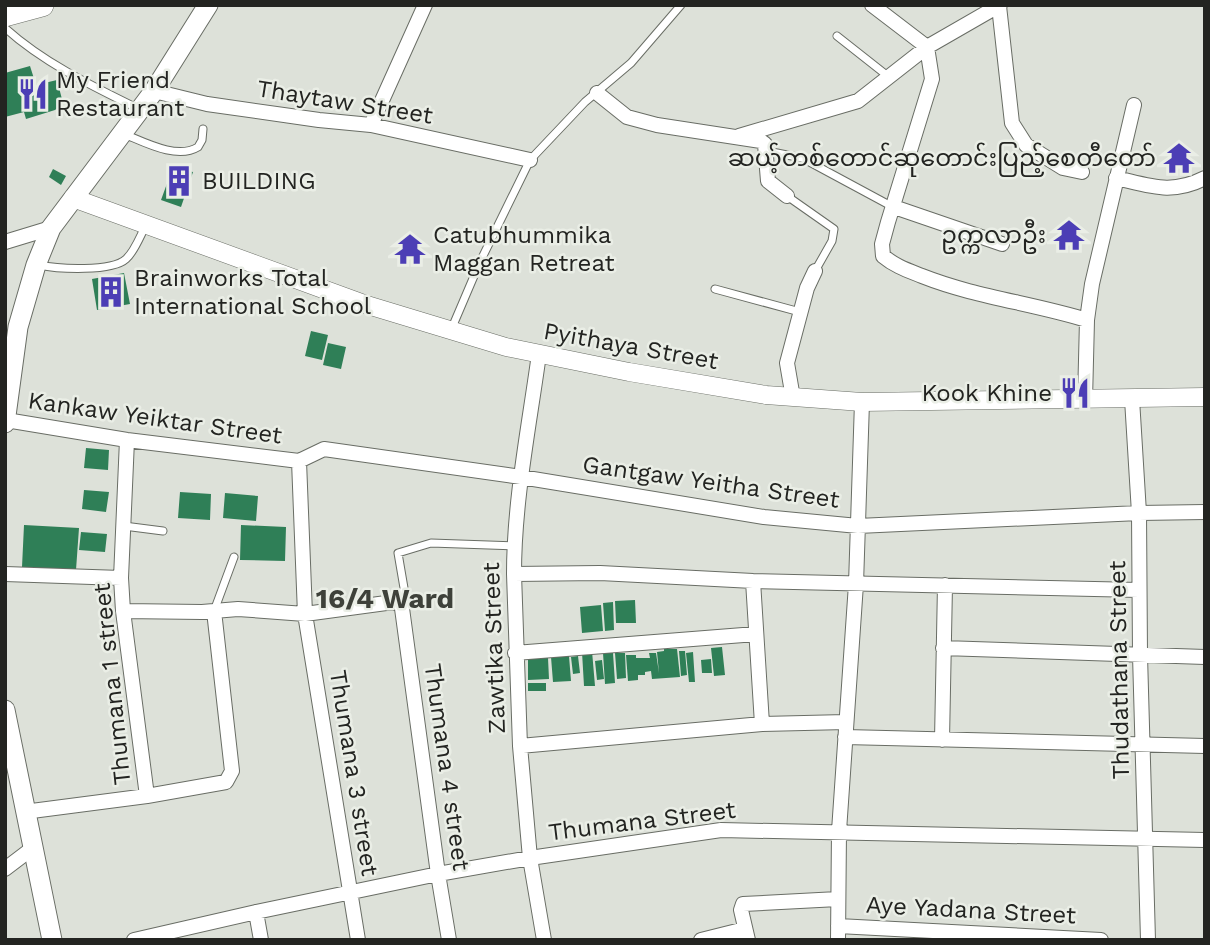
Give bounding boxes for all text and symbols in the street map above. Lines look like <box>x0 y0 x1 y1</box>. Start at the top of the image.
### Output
place label: My Friend Restaurant <box>56 66 184 122</box>
street label: Thaytaw Street <box>255 74 435 130</box>
restaurant icon: My Friend Restaurant <box>16 77 50 111</box>
temple icon: ဆယ့်တစ်တောင်ဆုတောင်းပြည့်စေတီတော် <box>1162 141 1196 175</box>
place label: ဆယ့်တစ်တောင်ဆုတောင်းပြည့်စေတီတော် <box>728 142 1156 177</box>
building icon: BUILDING <box>162 164 196 198</box>
place label: BUILDING <box>202 167 316 195</box>
temple icon: ဥက္ကလာဦး <box>1052 218 1086 252</box>
place label: ဥက္ကလာဦး <box>941 219 1046 254</box>
place label: Catubhummika Maggan Retreat <box>433 221 615 277</box>
temple icon: Catubhummika Maggan Retreat <box>393 232 427 266</box>
place label: Brainworks Total International School <box>134 264 372 320</box>
building icon: Brainworks Total International School <box>94 275 128 309</box>
street label: Pyithaya Street <box>542 317 720 375</box>
restaurant icon: Kook Khine <box>1058 376 1092 410</box>
place label: Kook Khine <box>922 379 1052 407</box>
street label: Kankaw Yeiktar Street <box>26 386 284 450</box>
street label: Gantgaw Yeitha Street <box>581 450 841 514</box>
street label: Thudathana Street <box>1103 560 1135 780</box>
street label: Zawtika Street <box>477 562 511 734</box>
street label: Thumana 1 street <box>87 582 137 786</box>
district label: 16/4 Ward <box>316 582 454 615</box>
street label: Thumana 4 street <box>419 662 475 872</box>
street label: Thumana 3 street <box>324 668 384 878</box>
street label: Thumana Street <box>547 796 737 846</box>
street label: Aye Yadana Street <box>865 891 1077 929</box>

